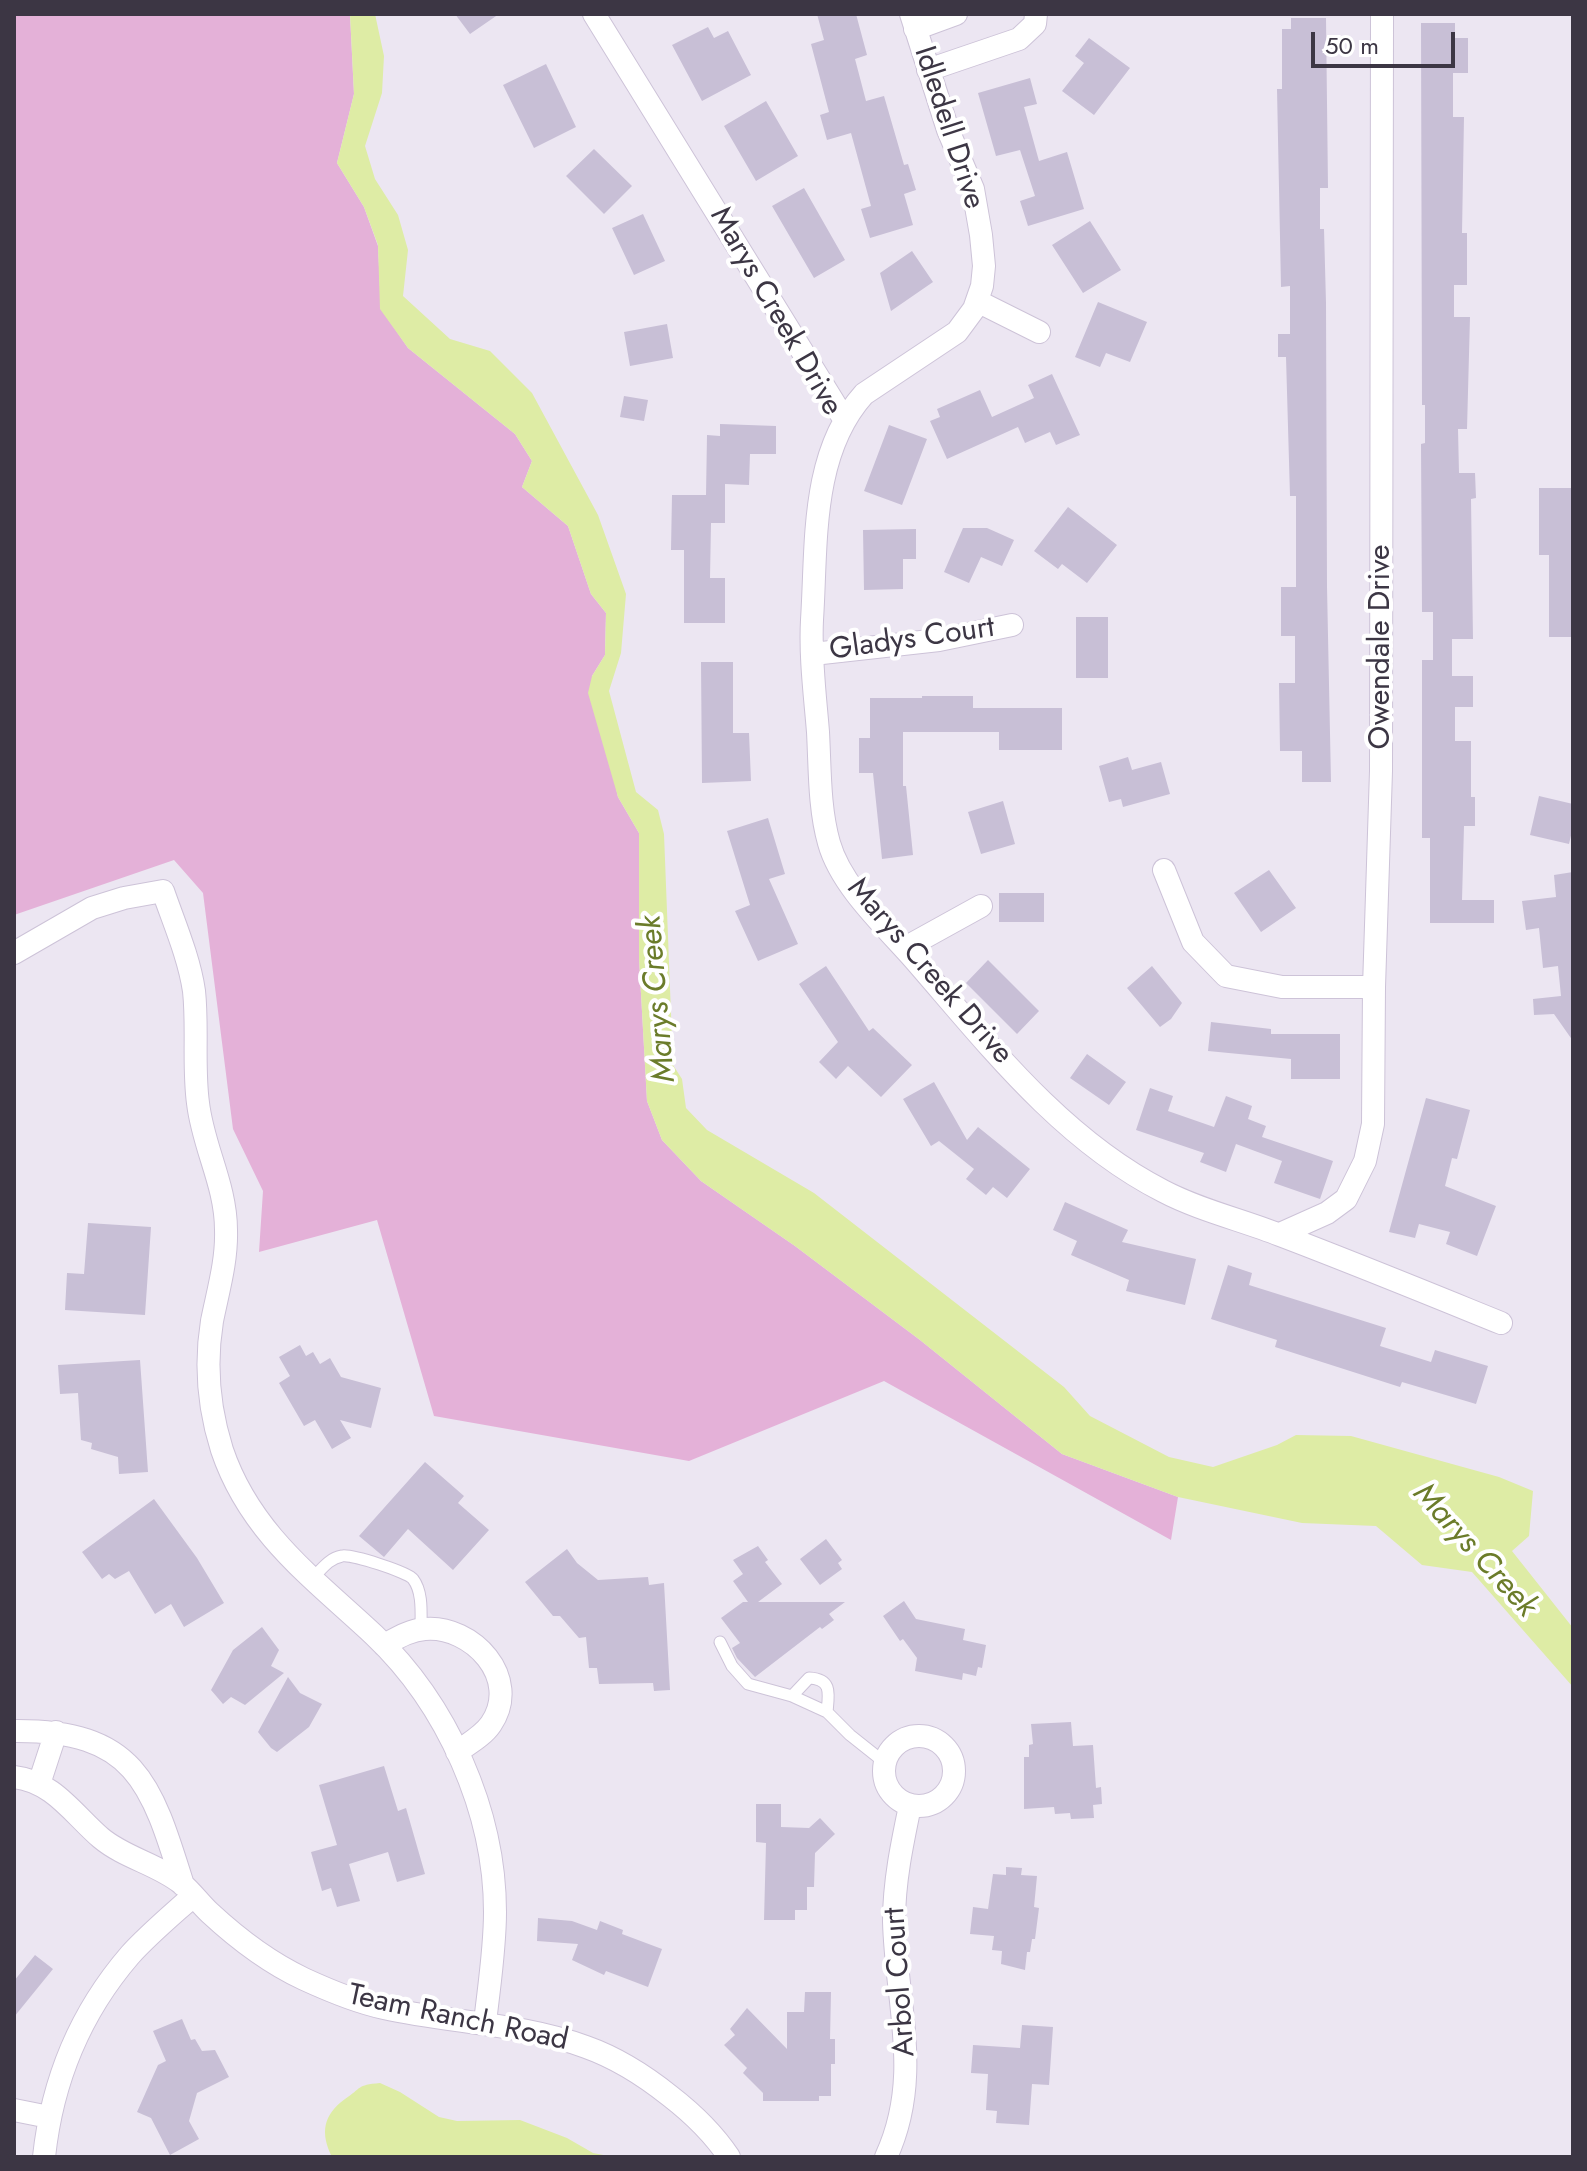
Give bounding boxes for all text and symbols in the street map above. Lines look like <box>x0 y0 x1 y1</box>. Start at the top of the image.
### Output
scale bar <box>1315 16 1459 66</box>
text: 50 m <box>1325 28 1379 63</box>
street label: Idledell Drive <box>905 42 991 214</box>
street label: Marys Creek Drive <box>701 202 849 422</box>
street label: Owendale Drive <box>1364 545 1400 749</box>
street label: Gladys Court <box>827 611 997 669</box>
street label: Marys Creek Drive <box>839 872 1019 1072</box>
water label: Marys Creek <box>633 914 685 1084</box>
water label: Marys Creek <box>1404 1476 1544 1626</box>
street label: Arbol Court <box>878 1906 924 2058</box>
street label: Team Ranch Road <box>345 1978 571 2060</box>

